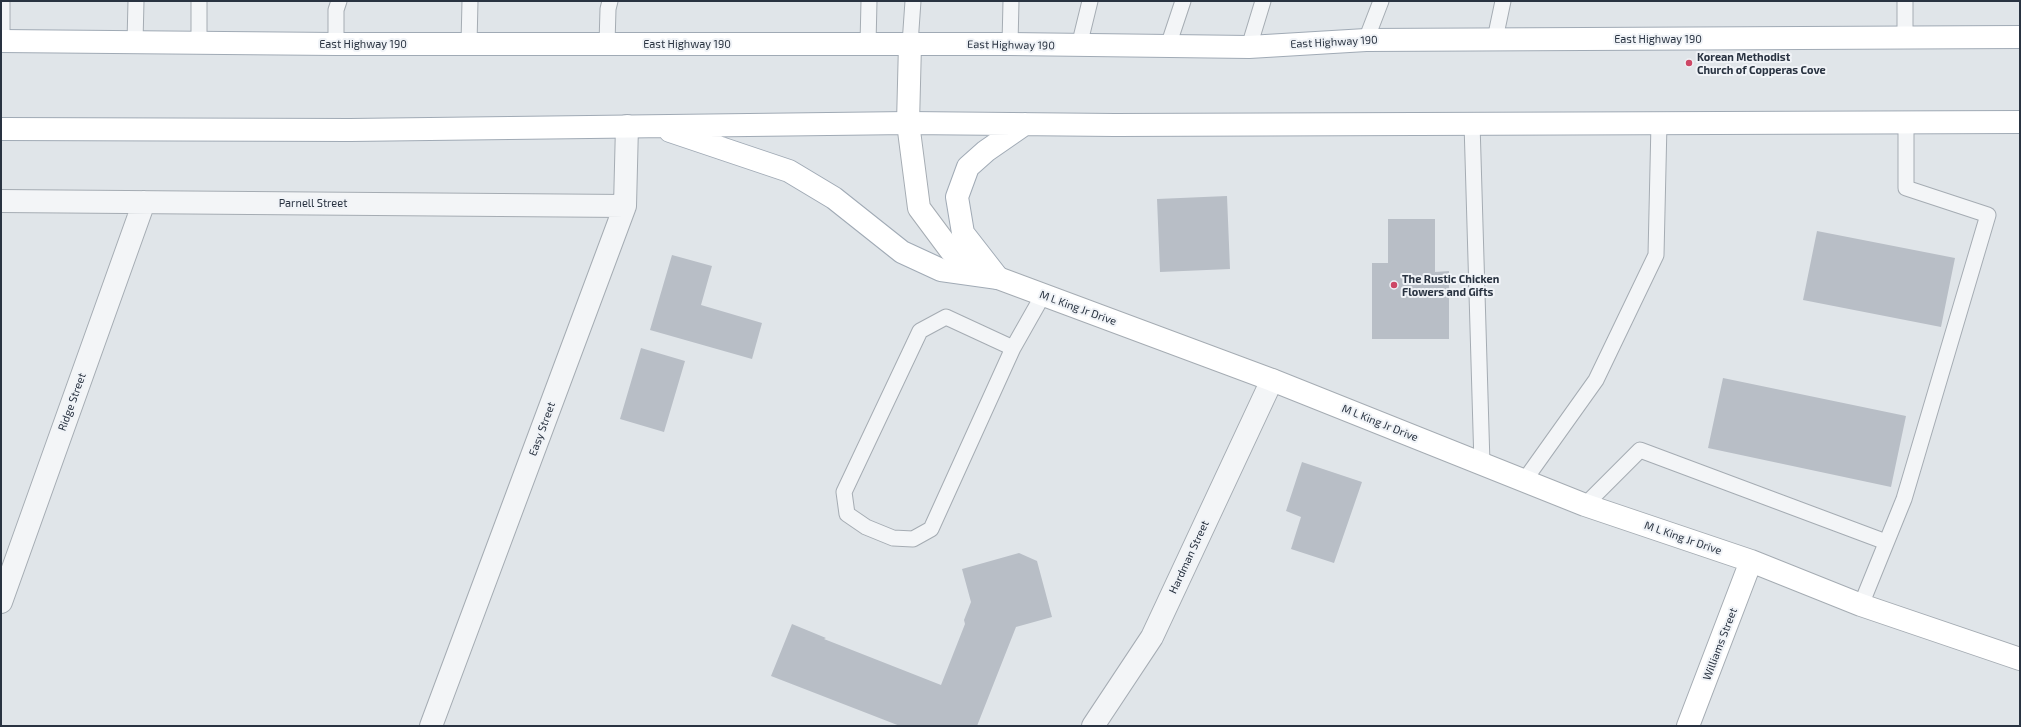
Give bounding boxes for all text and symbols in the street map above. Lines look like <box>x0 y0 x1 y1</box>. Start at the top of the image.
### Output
street label: East Highway 190 <box>1614 32 1702 46</box>
street label: East Highway 190 <box>1290 33 1378 51</box>
street label: East Highway 190 <box>319 37 407 51</box>
street label: East Highway 190 <box>643 37 731 51</box>
street label: East Highway 190 <box>967 38 1055 52</box>
place label: Korean Methodist Church of Copperas Cove <box>1697 50 1826 76</box>
marker: Korean Methodist Church of Copperas Cove <box>1684 58 1694 68</box>
street label: Parnell Street <box>279 196 347 210</box>
place label: The Rustic Chicken Flowers and Gifts <box>1402 272 1499 298</box>
marker: The Rustic Chicken Flowers and Gifts <box>1389 280 1399 290</box>
street label: M L King Jr Drive <box>1038 288 1118 328</box>
street label: Ridge Street <box>55 371 89 433</box>
street label: Easy Street <box>526 400 558 458</box>
street label: M L King Jr Drive <box>1340 402 1420 444</box>
street label: Hardman Street <box>1166 518 1212 596</box>
street label: M L King Jr Drive <box>1642 519 1724 557</box>
street label: Williams Street <box>1700 606 1740 682</box>

